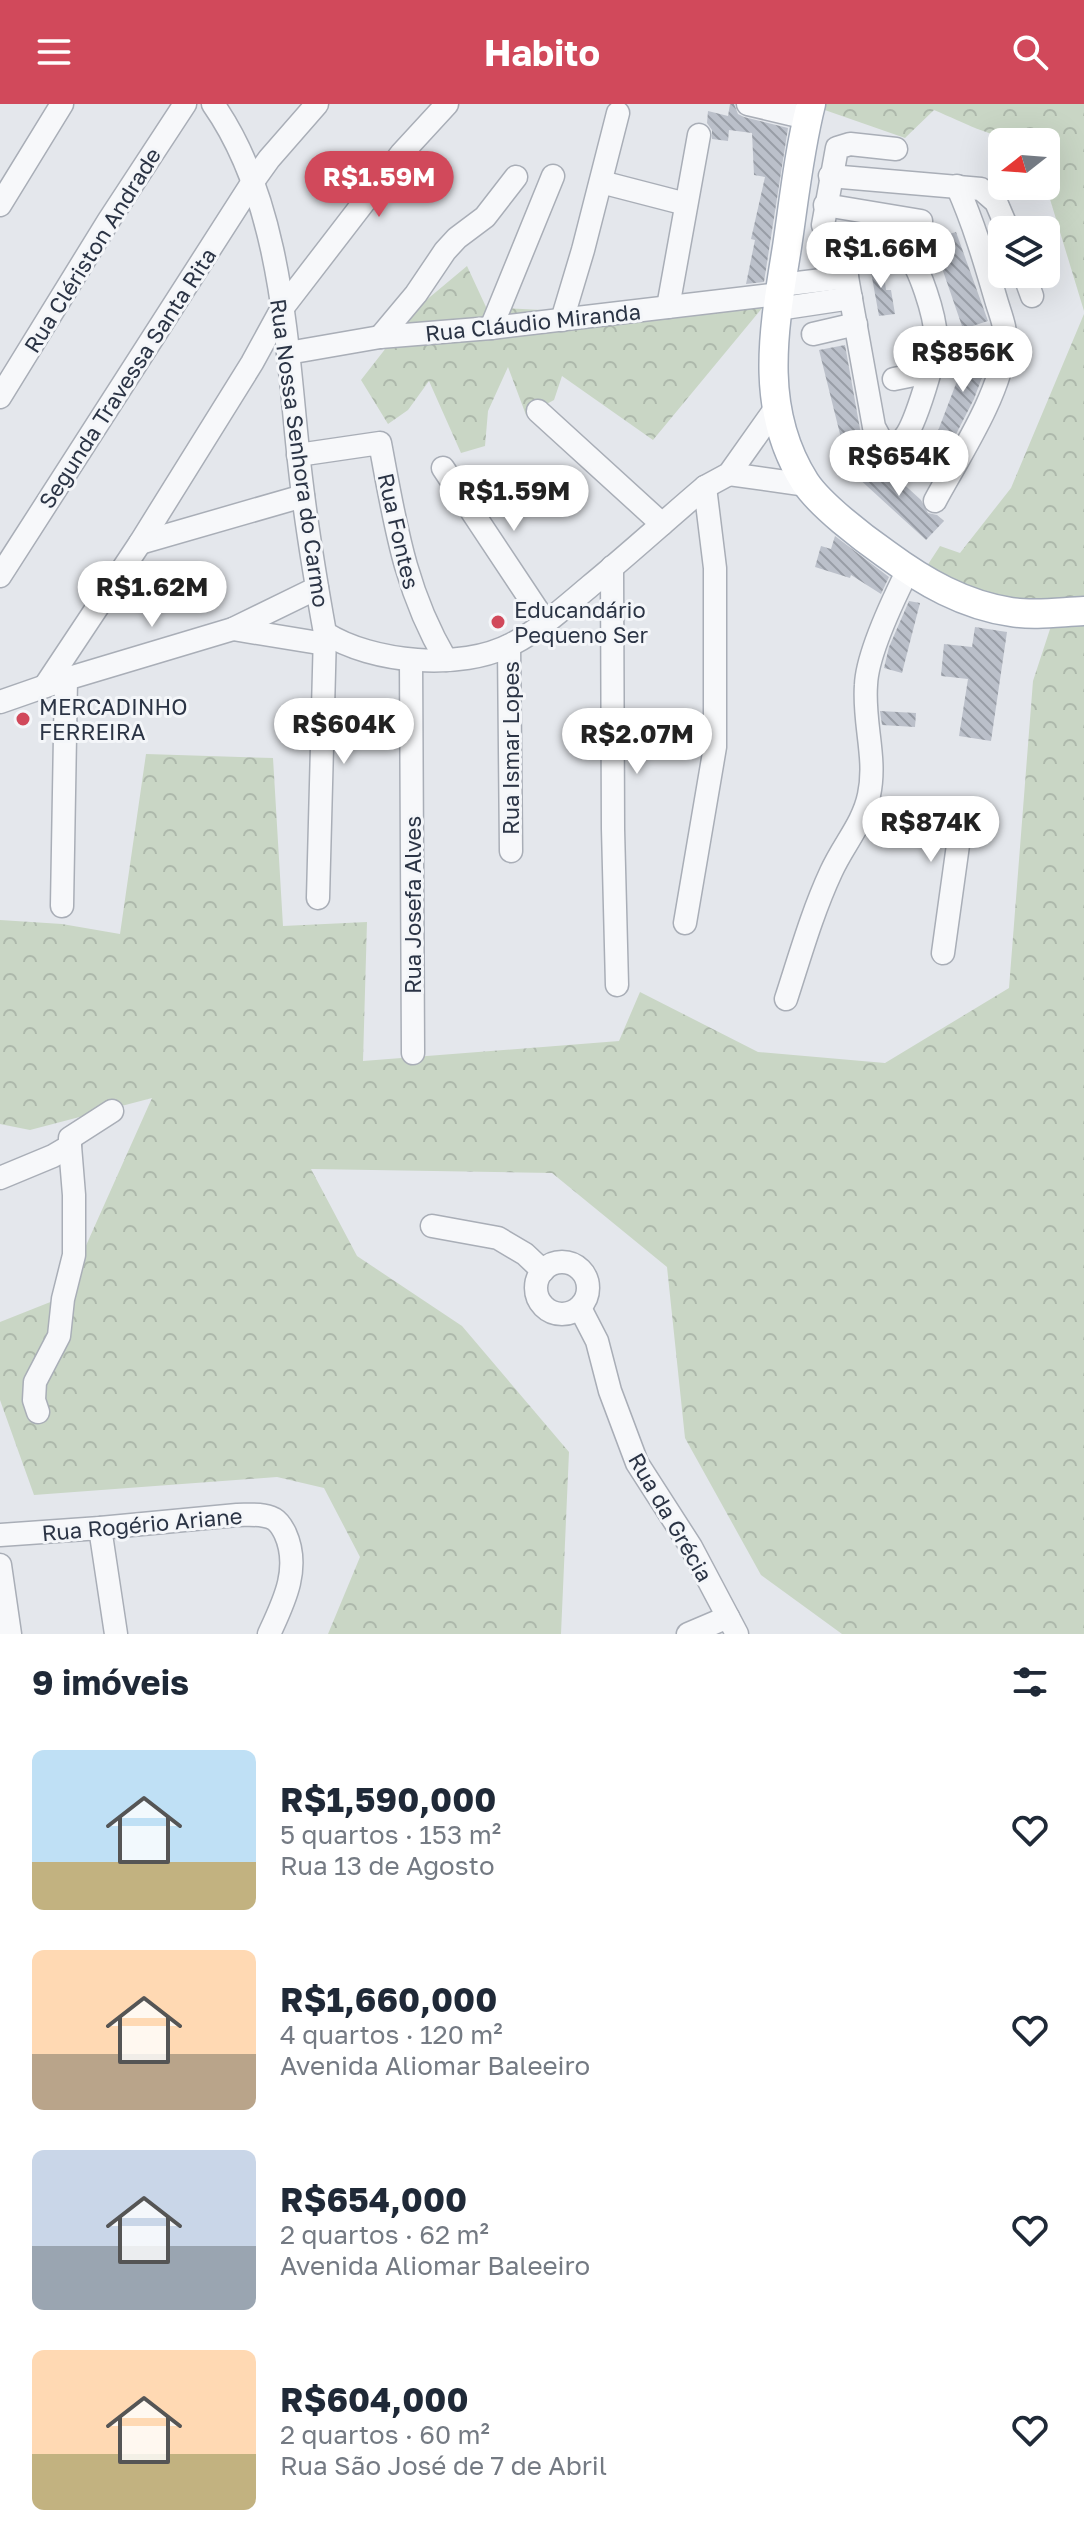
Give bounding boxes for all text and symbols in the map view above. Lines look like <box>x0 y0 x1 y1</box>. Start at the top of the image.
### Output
icon: menu <box>32 30 76 74</box>
icon: search <box>1008 30 1052 74</box>
text: Habito <box>484 31 600 74</box>
north arrow <box>988 128 1060 200</box>
map controls <box>988 128 1060 288</box>
street label: Rua Clériston Andrade <box>18 143 166 357</box>
pin: R$1.59M <box>305 151 453 219</box>
text: R$1.59M <box>323 161 435 192</box>
button: layers <box>988 216 1060 288</box>
pin: R$1.66M <box>807 222 955 290</box>
text: R$1.66M <box>824 232 938 263</box>
street label: Segunda Travessa Santa Rita <box>33 243 221 513</box>
street label: Rua Nossa Senhora do Carmo <box>265 297 335 609</box>
street label: Rua Cláudio Miranda <box>424 297 642 347</box>
pin: R$856K <box>898 326 1028 394</box>
text: R$856K <box>911 336 1015 367</box>
pin: R$654K <box>834 430 964 498</box>
text: R$654K <box>848 440 950 471</box>
pin: R$1.59M <box>440 465 588 533</box>
street label: Rua Fontes <box>373 470 425 592</box>
text: R$1.59M <box>458 475 570 506</box>
pin: R$1.62M <box>78 561 226 629</box>
text: R$1.62M <box>96 571 208 602</box>
place label: Educandário Pequeno Ser <box>514 596 649 648</box>
marker: Educandário Pequeno Ser <box>489 613 507 631</box>
street label: Rua Ismar Lopes <box>497 661 524 835</box>
place label: MERCADINHO FERREIRA <box>39 693 188 745</box>
pin: R$604K <box>279 698 409 766</box>
text: R$604K <box>292 708 396 739</box>
pin: R$2.07M <box>563 708 711 776</box>
marker: MERCADINHO FERREIRA <box>14 710 32 728</box>
text: R$2.07M <box>580 718 694 749</box>
pin: R$874K <box>866 796 996 864</box>
text: R$874K <box>880 806 982 837</box>
street label: Rua Josefa Alves <box>399 816 426 994</box>
street label: Rua da Grécia <box>623 1448 719 1586</box>
street label: Rua Rogério Ariane <box>41 1502 243 1546</box>
icon: filters <box>1008 1660 1052 1704</box>
text: 9 imóveis <box>32 1662 189 1702</box>
text: R$1,590,000 <box>280 1779 496 1819</box>
icon: home <box>96 1782 192 1878</box>
icon: heart <box>1008 1808 1052 1852</box>
text: 5 quartos · 153 m² <box>280 1819 501 1850</box>
text: Rua 13 de Agosto <box>280 1850 495 1881</box>
text: R$1,660,000 <box>280 1979 497 2019</box>
icon: home <box>96 1982 192 2078</box>
icon: heart <box>1008 2008 1052 2052</box>
text: 4 quartos · 120 m² <box>280 2019 503 2050</box>
text: Avenida Aliomar Baleeiro <box>280 2050 590 2081</box>
text: R$654,000 <box>280 2179 467 2219</box>
icon: home <box>96 2182 192 2278</box>
icon: heart <box>1008 2208 1052 2252</box>
text: 2 quartos · 62 m² <box>280 2219 489 2250</box>
text: Avenida Aliomar Baleeiro <box>280 2250 590 2281</box>
text: R$604,000 <box>280 2379 469 2419</box>
icon: home <box>96 2382 192 2478</box>
icon: heart <box>1008 2408 1052 2452</box>
text: 2 quartos · 60 m² <box>280 2419 490 2450</box>
text: Rua São José de 7 de Abril <box>280 2450 607 2481</box>

